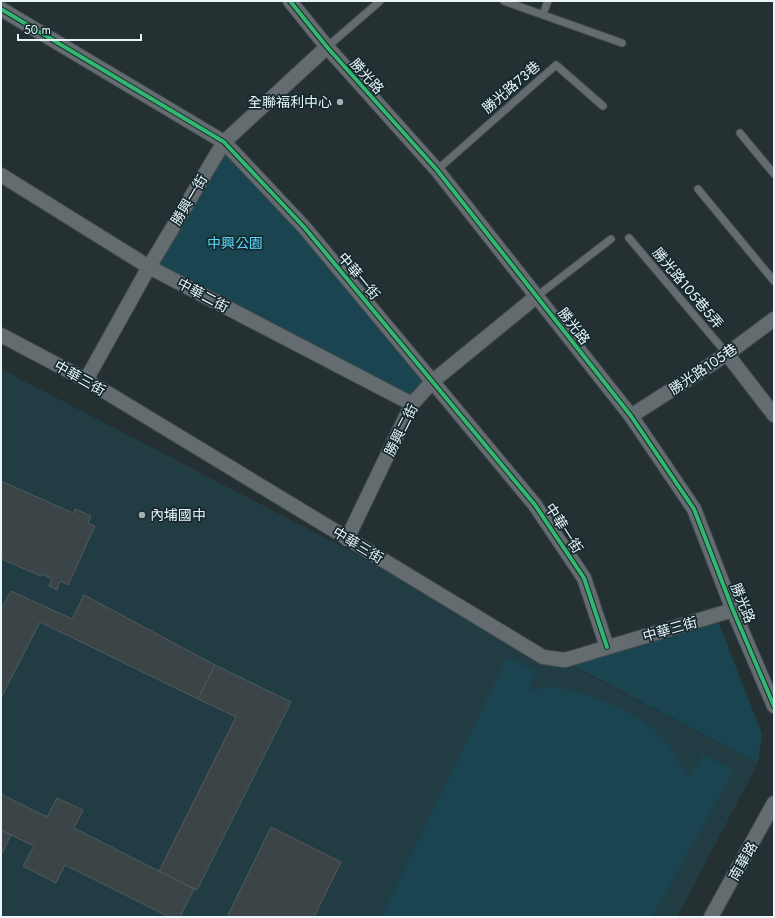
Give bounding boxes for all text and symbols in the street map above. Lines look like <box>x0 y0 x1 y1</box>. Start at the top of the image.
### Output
scale bar <box>18 16 141 42</box>
text: 50 m <box>24 21 51 39</box>
street label: 勝光路 <box>346 54 388 98</box>
street label: 勝光路73巷 <box>478 56 544 118</box>
place label: 全聯福利中心 <box>248 92 332 112</box>
marker: 全聯福利中心 <box>335 97 345 107</box>
street label: 勝興一街 <box>166 171 212 229</box>
park label: 中興公園 <box>207 233 263 253</box>
street label: 勝光路105巷5弄 <box>648 243 728 333</box>
street label: 中華一街 <box>333 248 385 304</box>
street label: 中華二街 <box>174 273 232 317</box>
street label: 勝光路 <box>553 303 595 349</box>
street label: 勝光路105巷 <box>665 339 741 399</box>
street label: 中華三街 <box>51 356 109 400</box>
street label: 勝興二街 <box>379 401 423 459</box>
street label: 中華一街 <box>540 499 588 557</box>
place label: 內埔國中 <box>150 505 206 525</box>
marker: 內埔國中 <box>137 510 147 520</box>
street label: 中華三街 <box>329 522 387 568</box>
street label: 勝光路 <box>726 580 760 626</box>
street label: 中華三街 <box>640 612 700 646</box>
street label: 南華路 <box>724 838 762 884</box>

